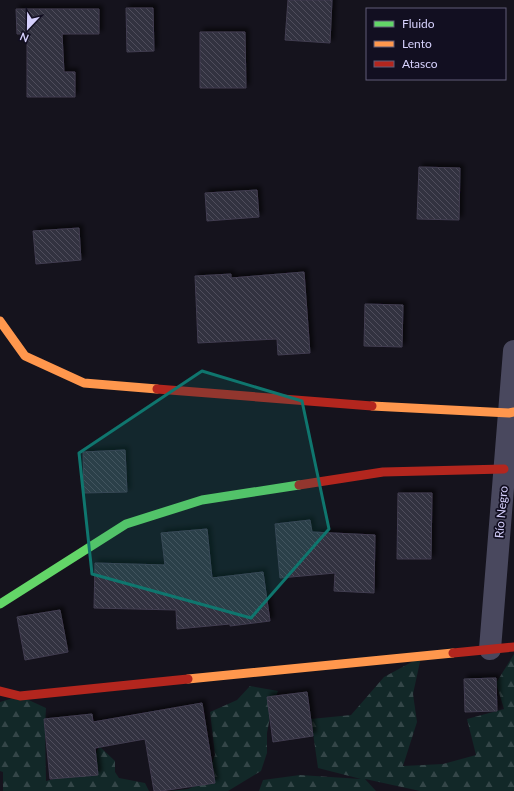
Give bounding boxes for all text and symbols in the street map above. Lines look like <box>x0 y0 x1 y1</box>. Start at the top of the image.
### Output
north arrow <box>8 8 48 48</box>
legend <box>366 8 506 80</box>
text: Fluido <box>402 16 435 31</box>
text: N <box>18 30 30 45</box>
text: Lento <box>402 36 432 51</box>
text: Atasco <box>402 56 438 71</box>
street label: Río Negro <box>491 485 511 539</box>

